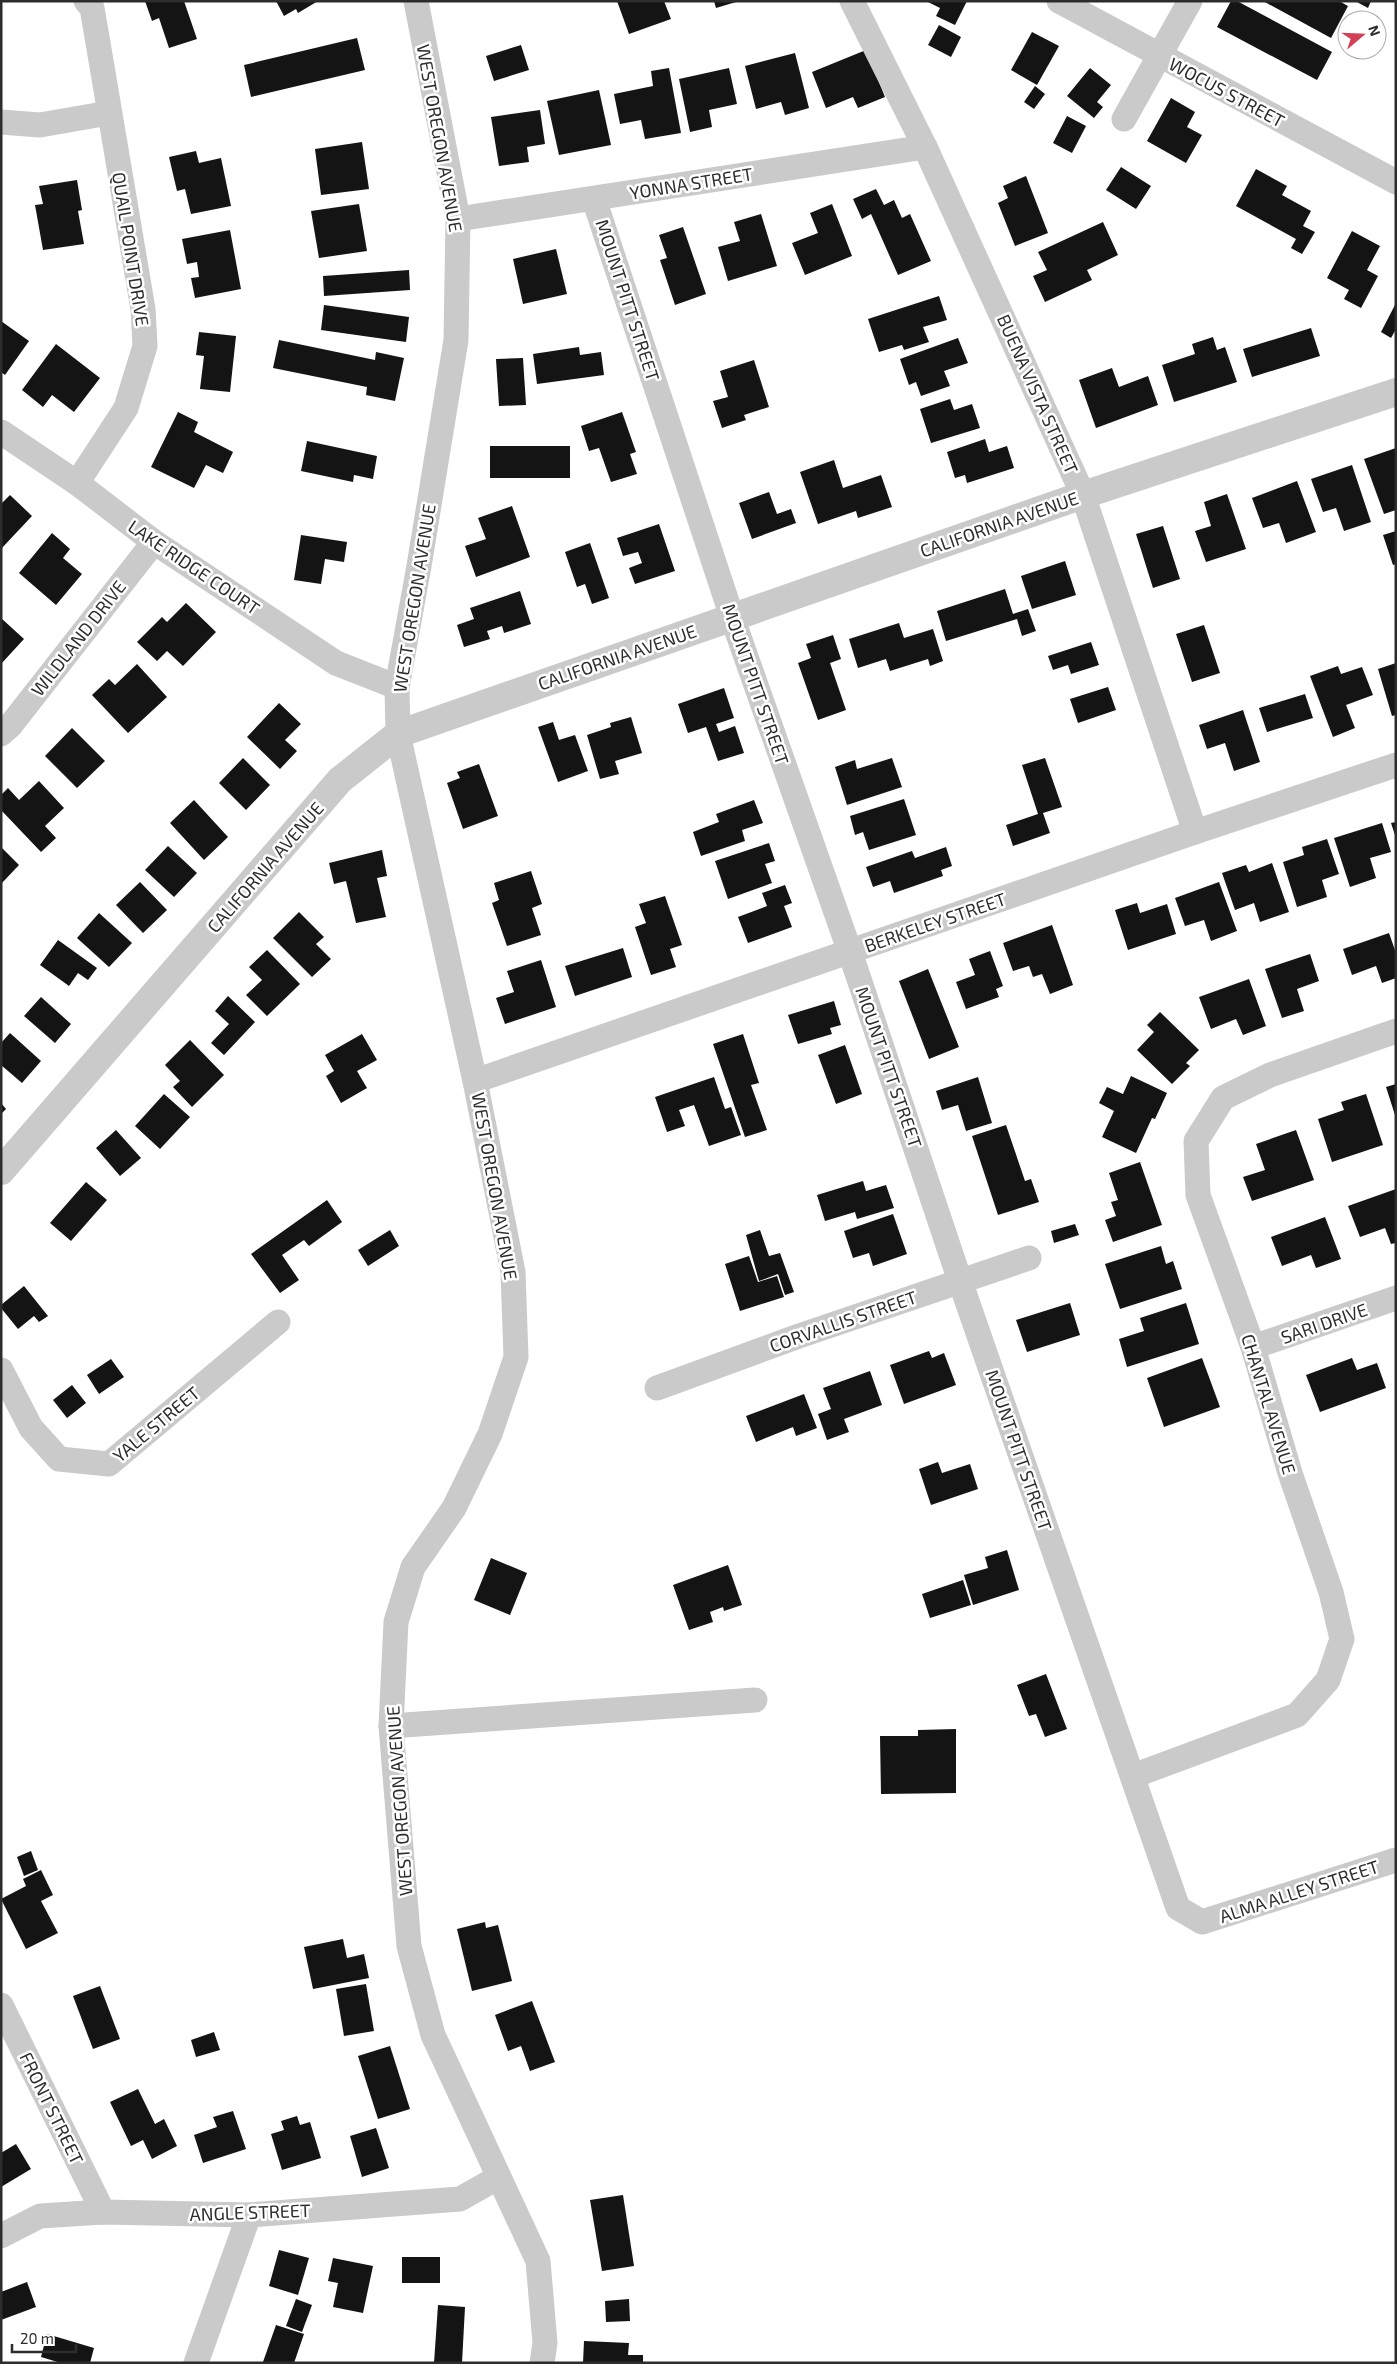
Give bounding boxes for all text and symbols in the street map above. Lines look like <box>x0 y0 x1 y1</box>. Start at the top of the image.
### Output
north arrow <box>1337 10 1387 60</box>
text: N <box>1365 23 1384 38</box>
street label: WEST OREGON AVENUE <box>413 42 467 234</box>
street label: WOCUS STREET <box>1165 52 1289 132</box>
street label: YONNA STREET <box>628 162 755 204</box>
street label: QUAIL POINT DRIVE <box>108 170 154 328</box>
street label: MOUNT PITT STREET <box>591 216 665 384</box>
street label: BUENA VISTA STREET <box>993 311 1083 478</box>
street label: CALIFORNIA AVENUE <box>917 487 1081 561</box>
street label: WEST OREGON AVENUE <box>388 502 440 694</box>
street label: LAKE RIDGE COURT <box>124 515 264 619</box>
street label: WILDLAND DRIVE <box>26 576 130 700</box>
street label: MOUNT PITT STREET <box>718 601 794 768</box>
street label: CALIFORNIA AVENUE <box>535 620 699 694</box>
street label: CALIFORNIA AVENUE <box>202 797 328 937</box>
street label: BERKELEY STREET <box>861 887 1009 957</box>
street label: MOUNT PITT STREET <box>851 984 927 1151</box>
street label: WEST OREGON AVENUE <box>468 1090 522 1282</box>
street label: CORVALLIS STREET <box>766 1285 920 1357</box>
street label: SARI DRIVE <box>1278 1298 1370 1348</box>
street label: CHANTAL AVENUE <box>1237 1331 1301 1477</box>
street label: MOUNT PITT STREET <box>981 1367 1057 1534</box>
street label: YALE STREET <box>108 1381 204 1467</box>
street label: WEST OREGON AVENUE <box>381 1705 417 1897</box>
street label: ALMA ALLEY STREET <box>1216 1855 1382 1927</box>
street label: FRONT STREET <box>15 2048 89 2168</box>
street label: ANGLE STREET <box>189 2199 311 2225</box>
scale bar <box>12 2322 76 2354</box>
text: 20 m <box>20 2329 54 2347</box>

